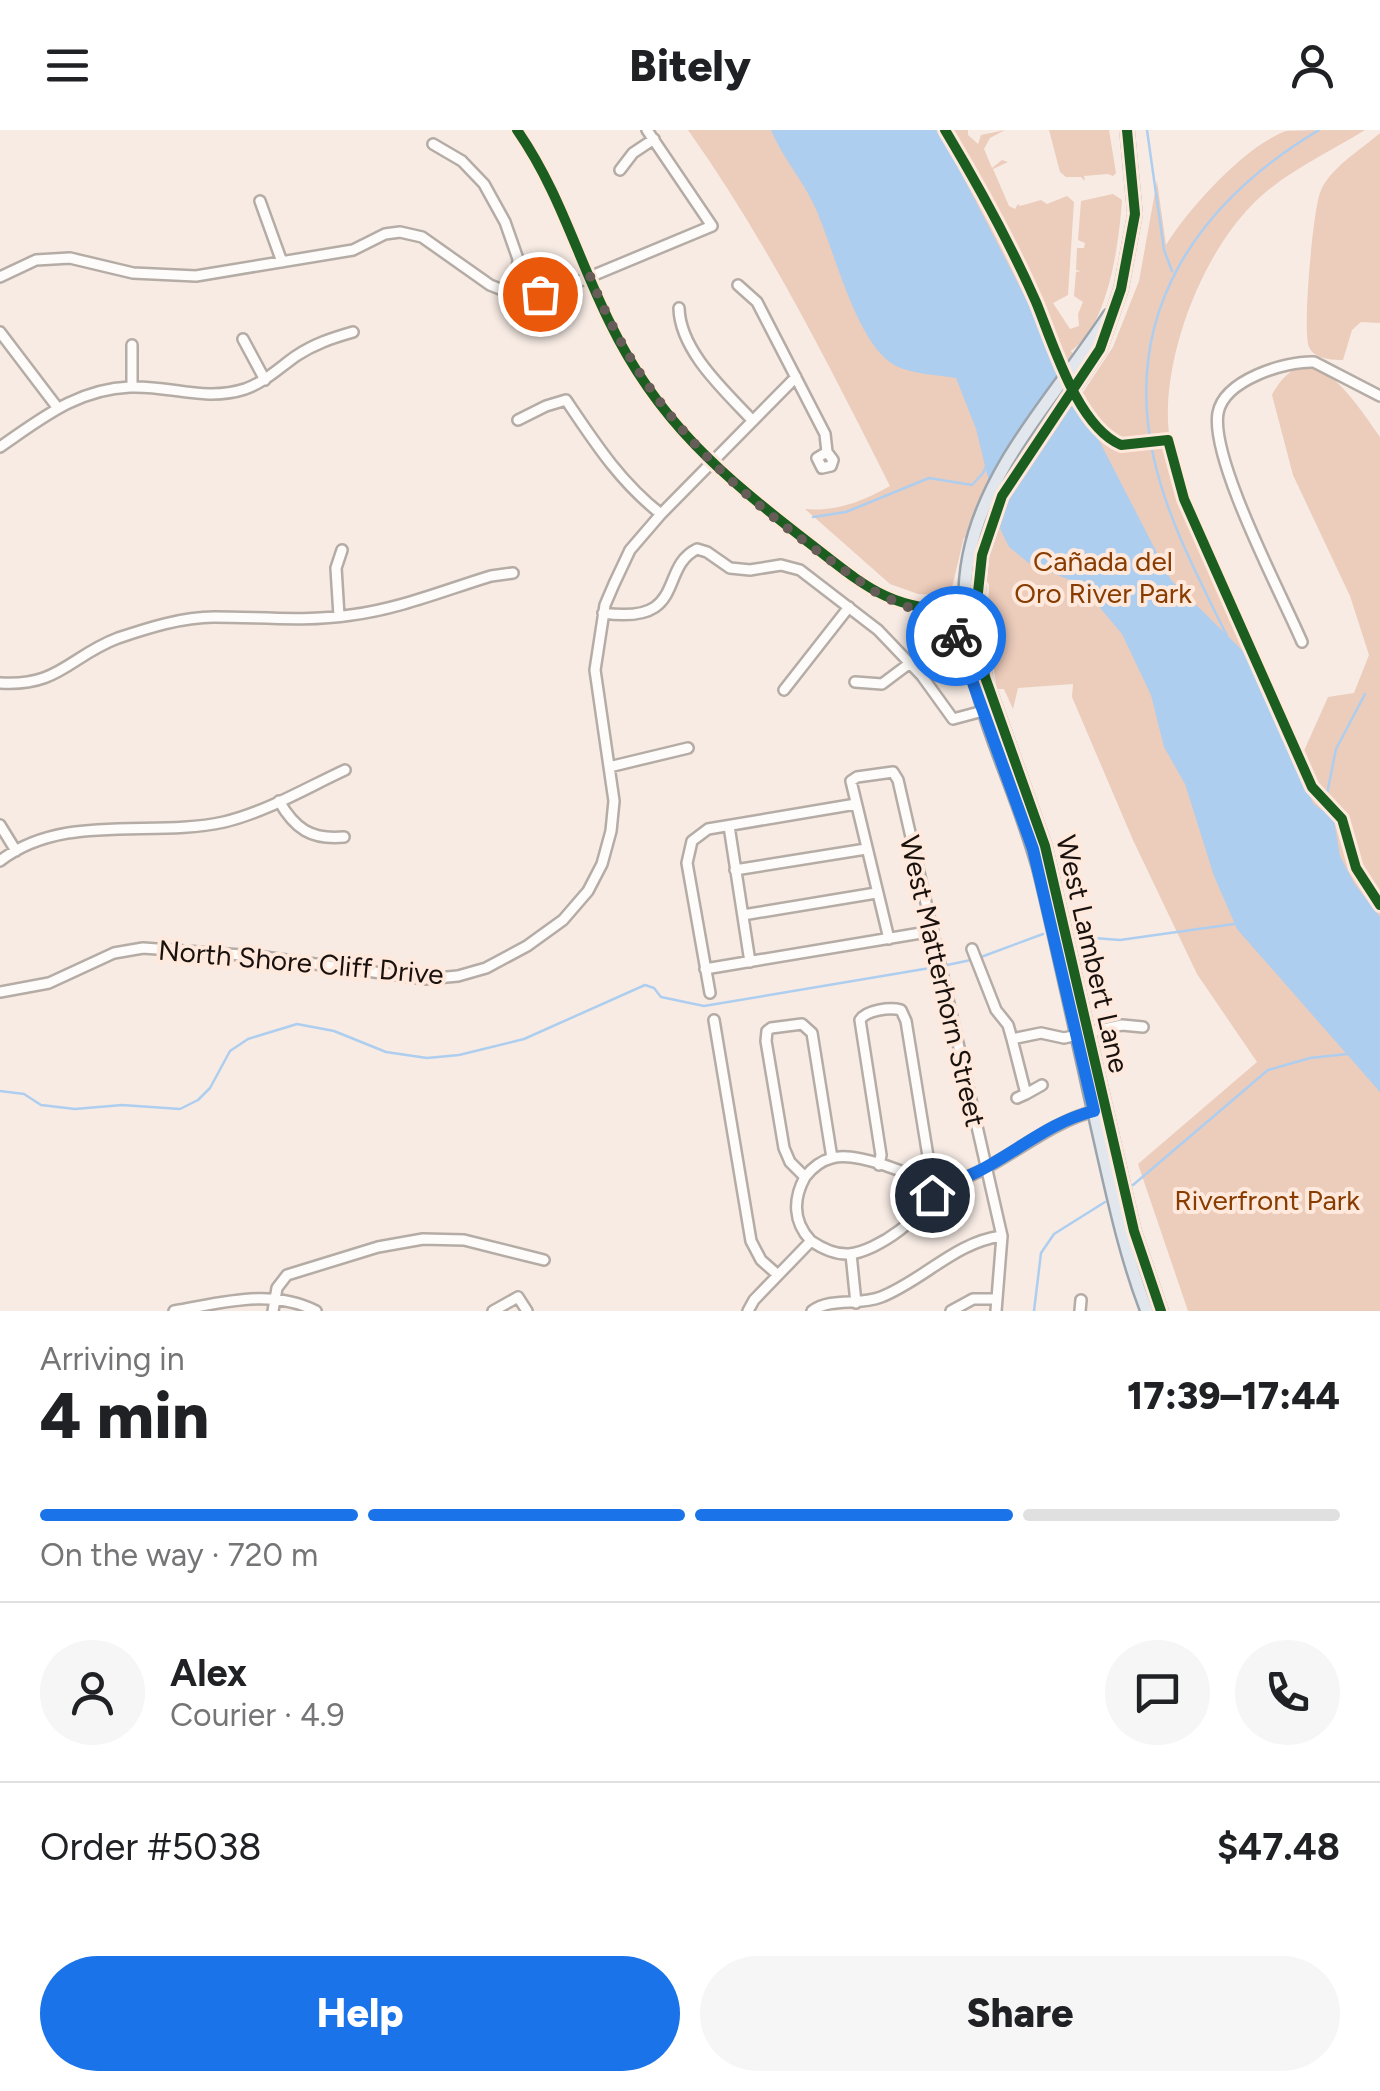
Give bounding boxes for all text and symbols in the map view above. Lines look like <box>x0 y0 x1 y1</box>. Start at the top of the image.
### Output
icon: menu <box>40 38 95 93</box>
text: Bitely <box>629 38 751 92</box>
icon: person <box>1285 38 1340 93</box>
pin <box>498 252 583 337</box>
icon: bag <box>513 267 568 322</box>
park label: Cañada del Oro River Park <box>1014 544 1192 610</box>
courier <box>906 586 1006 686</box>
icon: bike <box>929 609 984 664</box>
street label: West Matterhorn Street <box>893 832 993 1130</box>
street label: West Lambert Lane <box>1049 832 1137 1076</box>
street label: North Shore Cliff Drive <box>157 933 445 991</box>
pin <box>890 1153 975 1238</box>
icon: home <box>905 1168 960 1223</box>
park label: Riverfront Park <box>1174 1183 1360 1217</box>
text: Arriving in <box>40 1340 185 1378</box>
text: 17:39–17:44 <box>1127 1373 1340 1419</box>
text: 4 min <box>40 1376 209 1454</box>
text: On the way · 720 m <box>40 1536 318 1574</box>
button: person <box>40 1640 145 1745</box>
button: chat <box>1105 1640 1210 1745</box>
button: phone <box>1235 1640 1340 1745</box>
text: Alex <box>170 1650 247 1696</box>
text: Courier · 4.9 <box>170 1696 345 1734</box>
text: Order #5038 <box>40 1824 262 1870</box>
text: $47.48 <box>1217 1824 1340 1870</box>
button: Help <box>40 1956 680 2071</box>
button: Share <box>700 1956 1340 2071</box>

